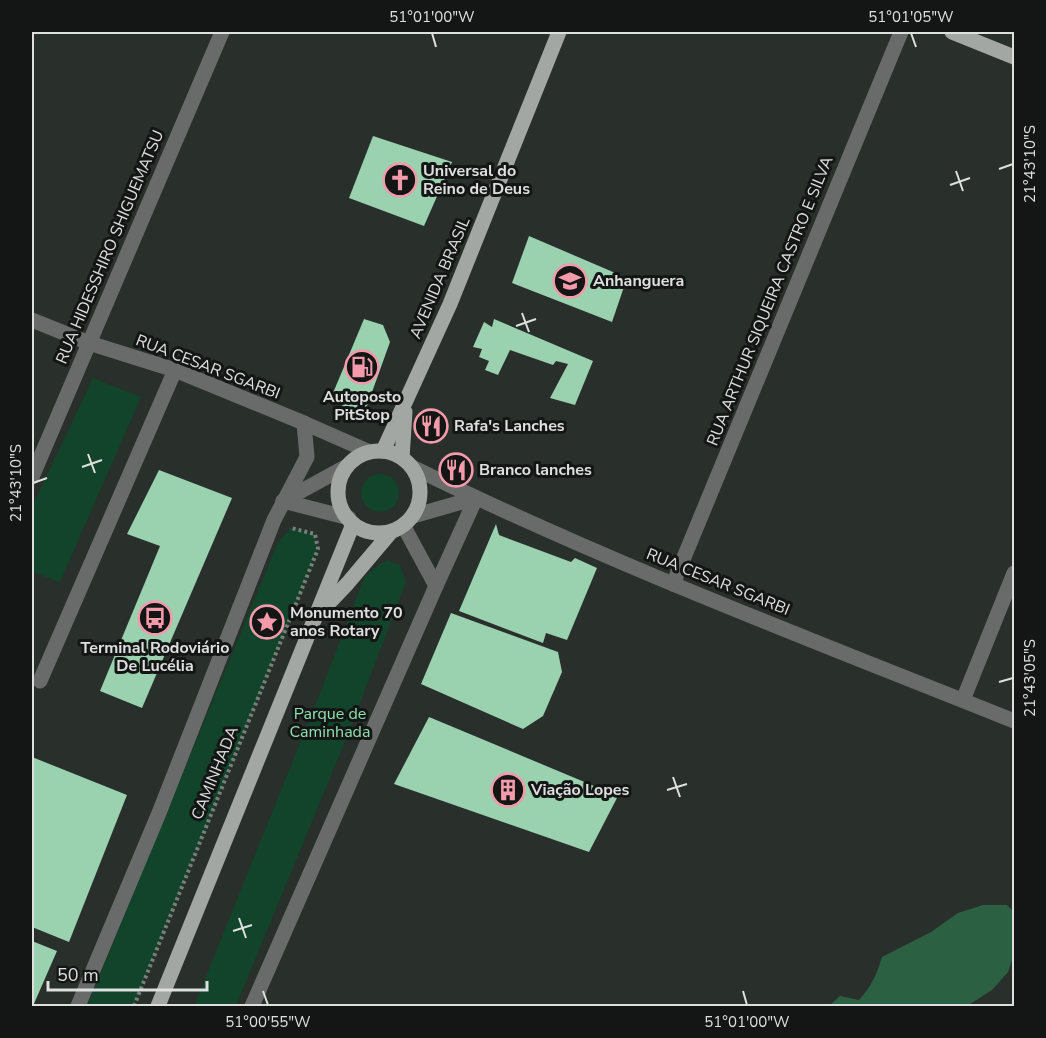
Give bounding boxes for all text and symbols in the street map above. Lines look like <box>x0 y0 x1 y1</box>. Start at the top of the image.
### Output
text: 51°01'00"W <box>389 7 475 27</box>
text: 51°01'05"W <box>868 7 954 27</box>
text: 21°43'10"S <box>1020 125 1040 203</box>
street label: RUA HIDESSHIRO SHIGUEMATSU <box>51 127 169 367</box>
street label: RUA ARTHUR SIQUEIRA CASTRO E SILVA <box>702 153 838 449</box>
place label: Universal do Reino de Deus <box>423 160 530 200</box>
church icon: Universal do Reino de Deus <box>382 162 418 198</box>
street label: AVENIDA BRASIL <box>404 214 476 342</box>
school or university icon: Anhanguera <box>552 263 588 299</box>
place label: Anhanguera <box>593 270 684 292</box>
street label: RUA CESAR SGARBI <box>133 329 283 405</box>
fuel station icon: Autoposto PitStop <box>344 349 380 385</box>
place label: Autoposto PitStop <box>323 386 401 426</box>
restaurant icon: Rafa's Lanches <box>413 408 449 444</box>
place label: Rafa's Lanches <box>454 415 565 437</box>
text: 21°43'10"S <box>6 444 26 522</box>
restaurant icon: Branco lanches <box>438 452 474 488</box>
place label: Branco lanches <box>479 459 592 481</box>
street label: RUA CESAR SGARBI <box>643 543 793 621</box>
bus stop icon: Terminal Rodoviário De Lucélia <box>137 600 173 636</box>
place label: Monumento 70 anos Rotary <box>290 602 403 642</box>
place icon: Monumento 70 anos Rotary <box>249 604 285 640</box>
place label: Terminal Rodoviário De Lucélia <box>81 637 229 677</box>
text: 21°43'05"S <box>1020 639 1040 717</box>
park label: Parque de Caminhada <box>290 703 370 743</box>
street label: CAMINHADA <box>186 723 244 823</box>
building icon: Viação Lopes <box>490 772 526 808</box>
place label: Viação Lopes <box>530 779 629 801</box>
scale bar <box>48 954 207 992</box>
text: 50 m <box>57 963 99 987</box>
text: 51°00'55"W <box>225 1012 311 1032</box>
text: 51°01'00"W <box>704 1012 790 1032</box>

